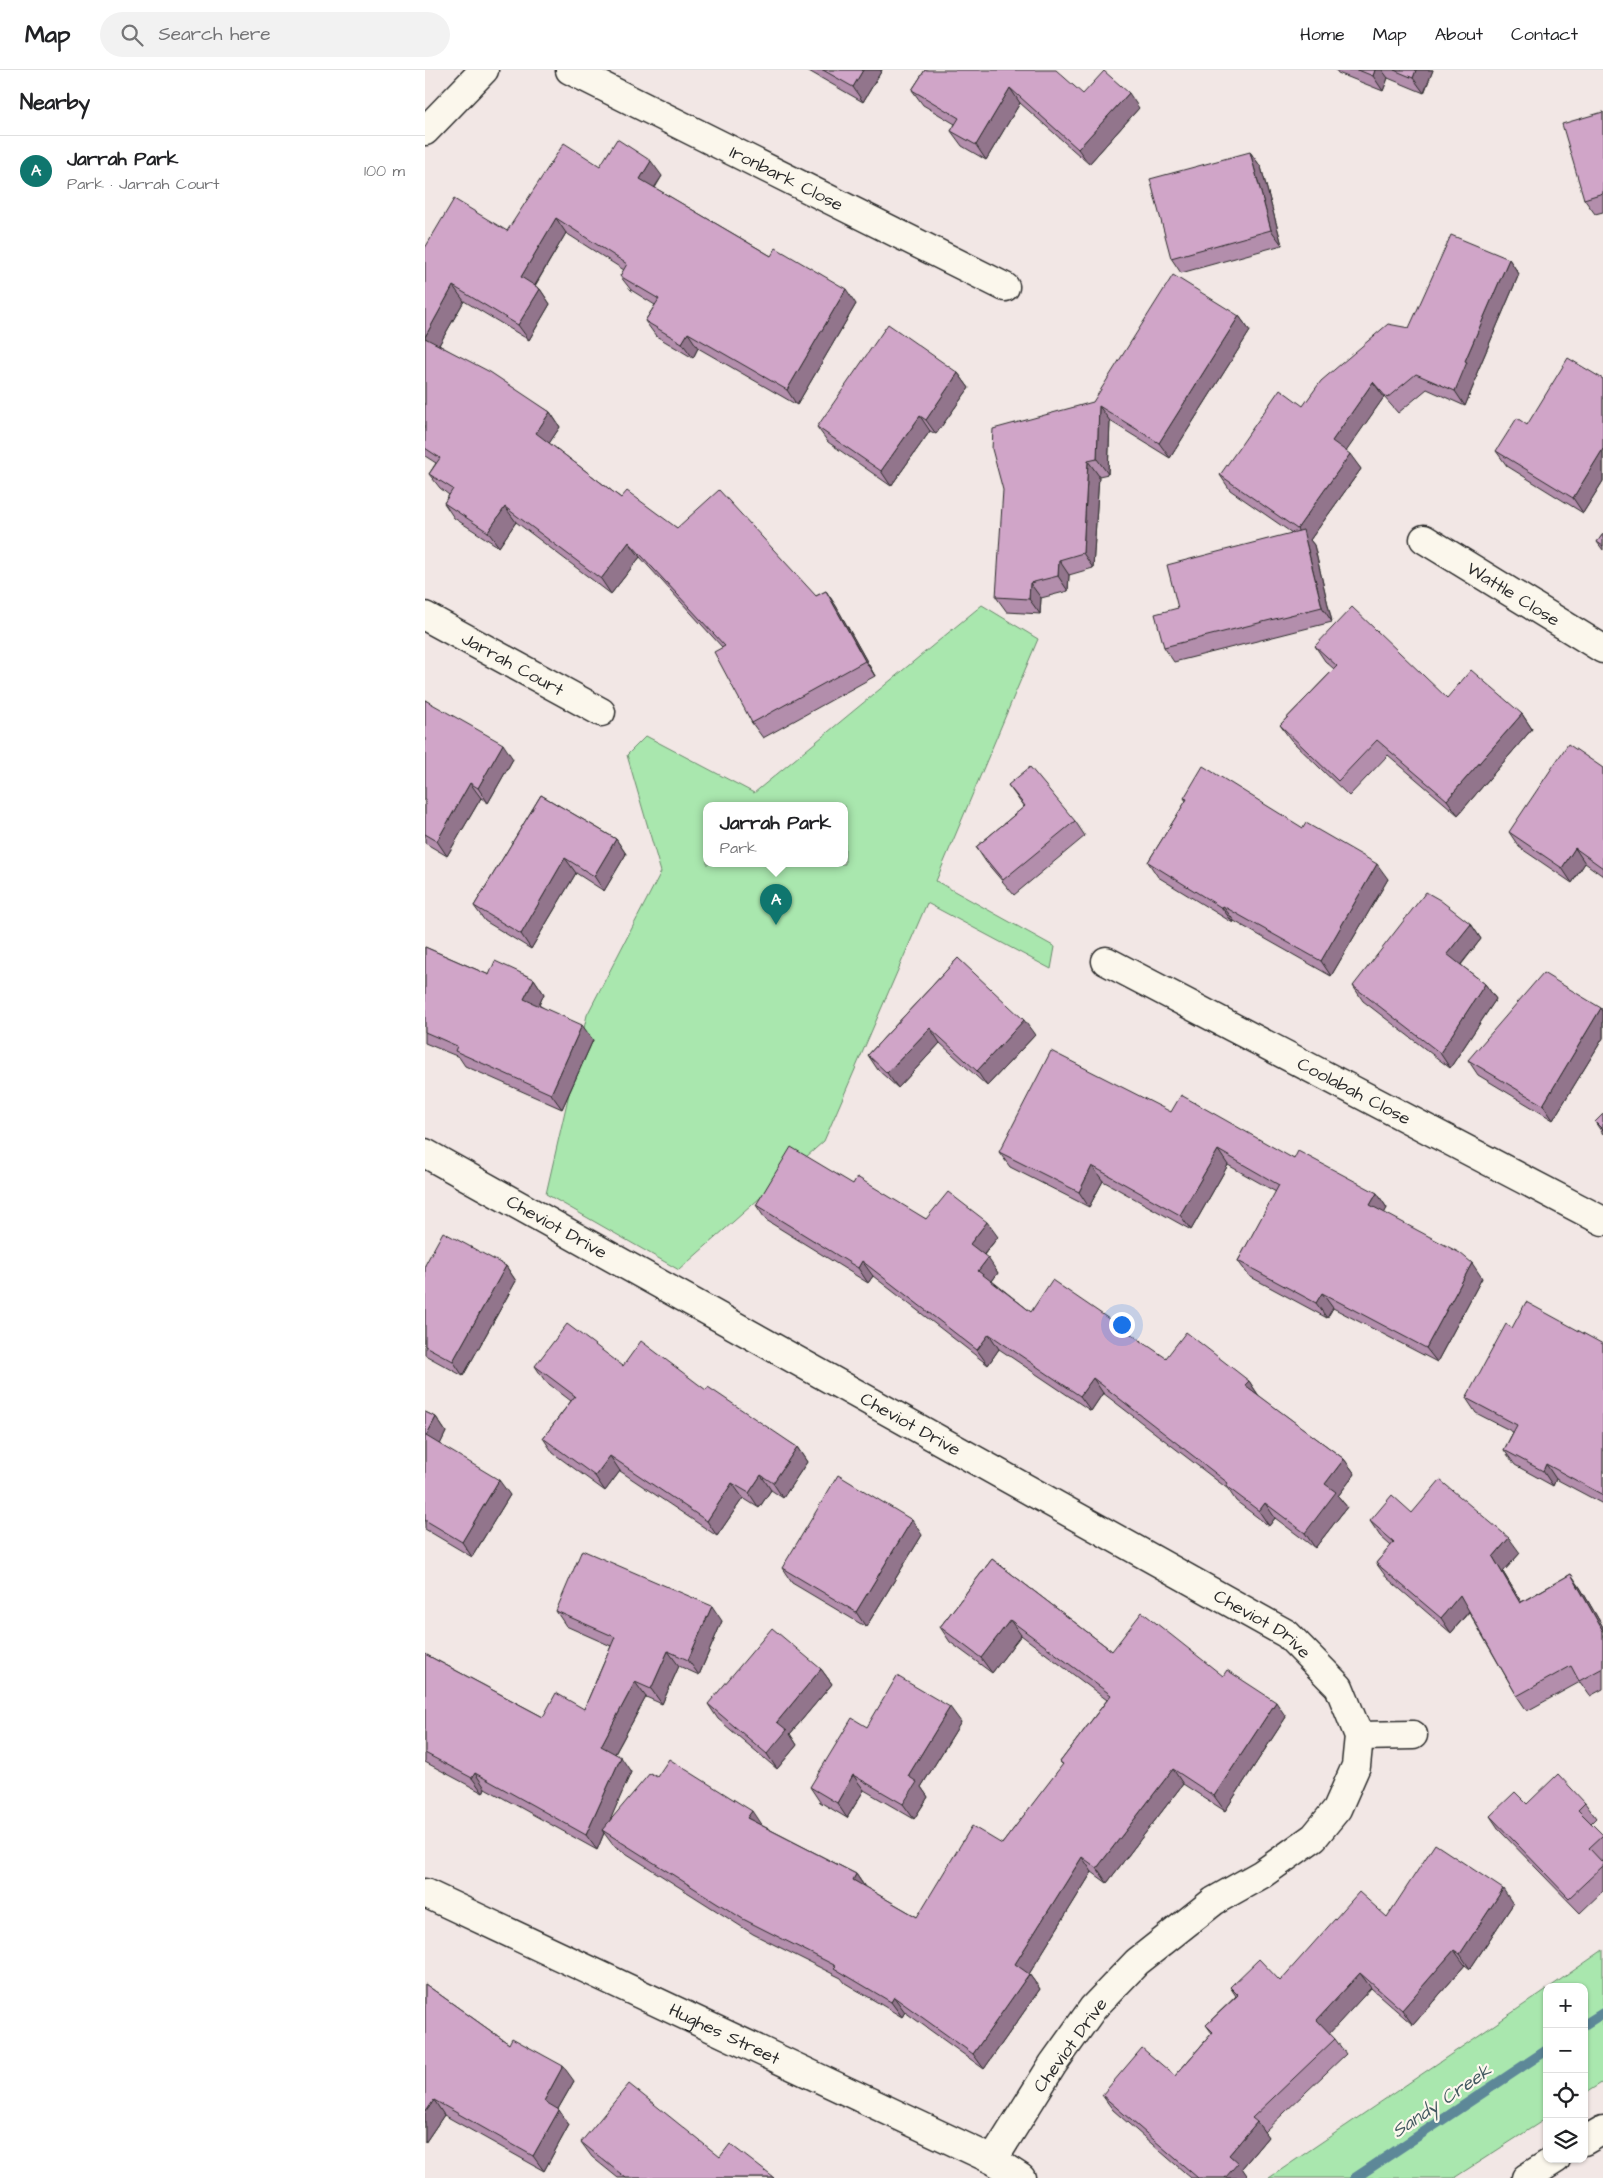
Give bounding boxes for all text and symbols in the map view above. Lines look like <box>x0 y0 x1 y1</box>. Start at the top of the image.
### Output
search box <box>100 12 450 57</box>
text: Map <box>25 18 70 52</box>
icon: search <box>118 21 146 49</box>
text: Search here <box>158 21 271 48</box>
text: Home <box>1300 22 1345 47</box>
text: Map <box>1373 22 1407 47</box>
text: About <box>1435 22 1483 47</box>
text: Contact <box>1511 22 1578 47</box>
text: Nearby <box>20 88 90 117</box>
street label: Ironbark Close <box>725 140 848 217</box>
text: Jarrah Park <box>67 146 178 173</box>
text: A <box>31 160 41 182</box>
text: 100 m <box>364 160 405 182</box>
text: Park · Jarrah Court <box>67 173 220 195</box>
street label: Wattle Close <box>1462 556 1565 633</box>
street label: Jarrah Court <box>457 626 569 703</box>
popup <box>703 802 848 867</box>
text: Jarrah Park <box>720 810 831 837</box>
text: Park <box>720 837 757 859</box>
pin: A <box>760 884 792 925</box>
street label: Coolabah Close <box>1293 1051 1415 1131</box>
street label: Cheviot Drive <box>502 1189 612 1265</box>
your location <box>1109 1312 1135 1338</box>
street label: Cheviot Drive <box>855 1386 965 1463</box>
street label: Cheviot Drive <box>1209 1584 1317 1664</box>
map controls <box>1543 1983 1588 2163</box>
button: + <box>1543 1983 1588 2028</box>
street label: Cheviot Drive <box>1028 1993 1113 2098</box>
street label: Hughes Street <box>665 1997 785 2071</box>
button: − <box>1543 2028 1588 2073</box>
water label: Sandy Creek <box>1386 2058 1497 2145</box>
button: locate <box>1543 2073 1588 2118</box>
button: layers <box>1543 2118 1588 2163</box>

